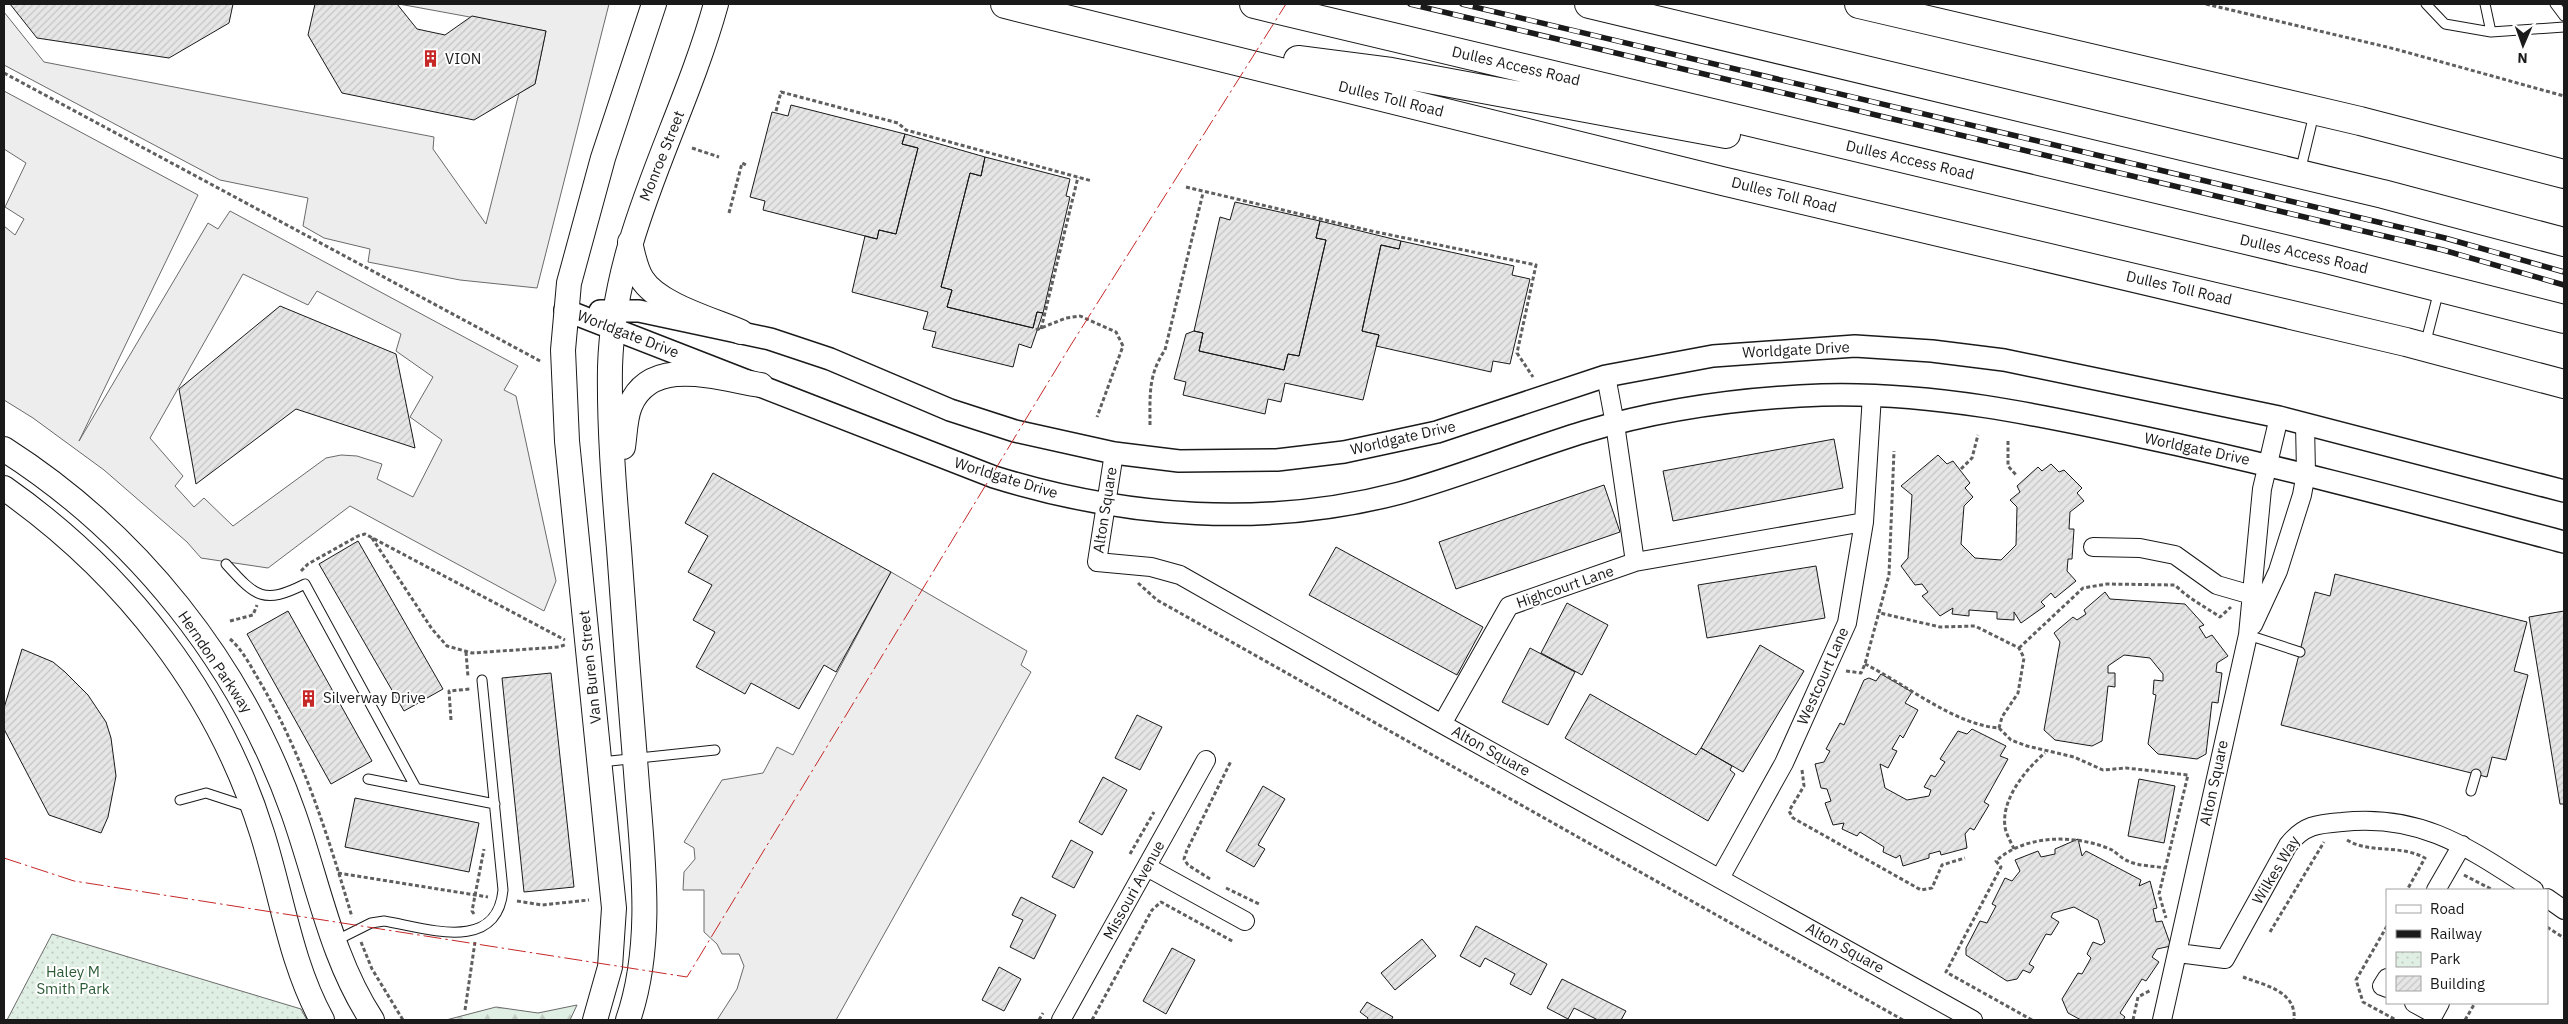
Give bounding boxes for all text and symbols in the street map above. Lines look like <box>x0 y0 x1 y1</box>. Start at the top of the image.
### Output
north arrow <box>2498 20 2548 70</box>
street label: Dulles Access Road <box>1450 42 1582 90</box>
building icon: VION <box>421 49 441 69</box>
place label: VION <box>445 49 481 68</box>
text: N <box>2517 49 2528 67</box>
street label: Dulles Toll Road <box>1336 76 1446 121</box>
street label: Monroe Street <box>635 108 688 204</box>
street label: Dulles Access Road <box>1844 136 1976 184</box>
street label: Dulles Toll Road <box>1729 172 1839 217</box>
street label: Dulles Access Road <box>2238 230 2370 278</box>
street label: Dulles Toll Road <box>2124 266 2234 309</box>
street label: Worldgate Drive <box>575 305 682 362</box>
street label: Worldgate Drive <box>1742 337 1850 362</box>
street label: Worldgate Drive <box>1348 416 1457 459</box>
street label: Worldgate Drive <box>2143 428 2252 469</box>
street label: Worldgate Drive <box>952 453 1060 502</box>
street label: Alton Square <box>1088 466 1121 554</box>
street label: Highcourt Lane <box>1514 561 1616 612</box>
street label: Herndon Parkway <box>174 607 257 717</box>
street label: Van Buren Street <box>574 609 605 725</box>
street label: Westcourt Lane <box>1793 624 1853 728</box>
building icon: Silverway Drive <box>299 688 319 708</box>
place label: Silverway Drive <box>323 688 426 707</box>
street label: Alton Square <box>1449 721 1534 780</box>
street label: Alton Square <box>2195 738 2232 827</box>
street label: Wilkes Way <box>2248 832 2304 907</box>
street label: Missouri Avenue <box>1099 837 1169 943</box>
legend <box>2386 889 2548 1004</box>
text: Road <box>2430 899 2465 918</box>
street label: Alton Square <box>1803 918 1888 977</box>
text: Railway <box>2430 924 2483 943</box>
text: Park <box>2430 949 2460 968</box>
park label: Haley M Smith Park <box>36 962 110 998</box>
text: Building <box>2430 974 2485 993</box>

